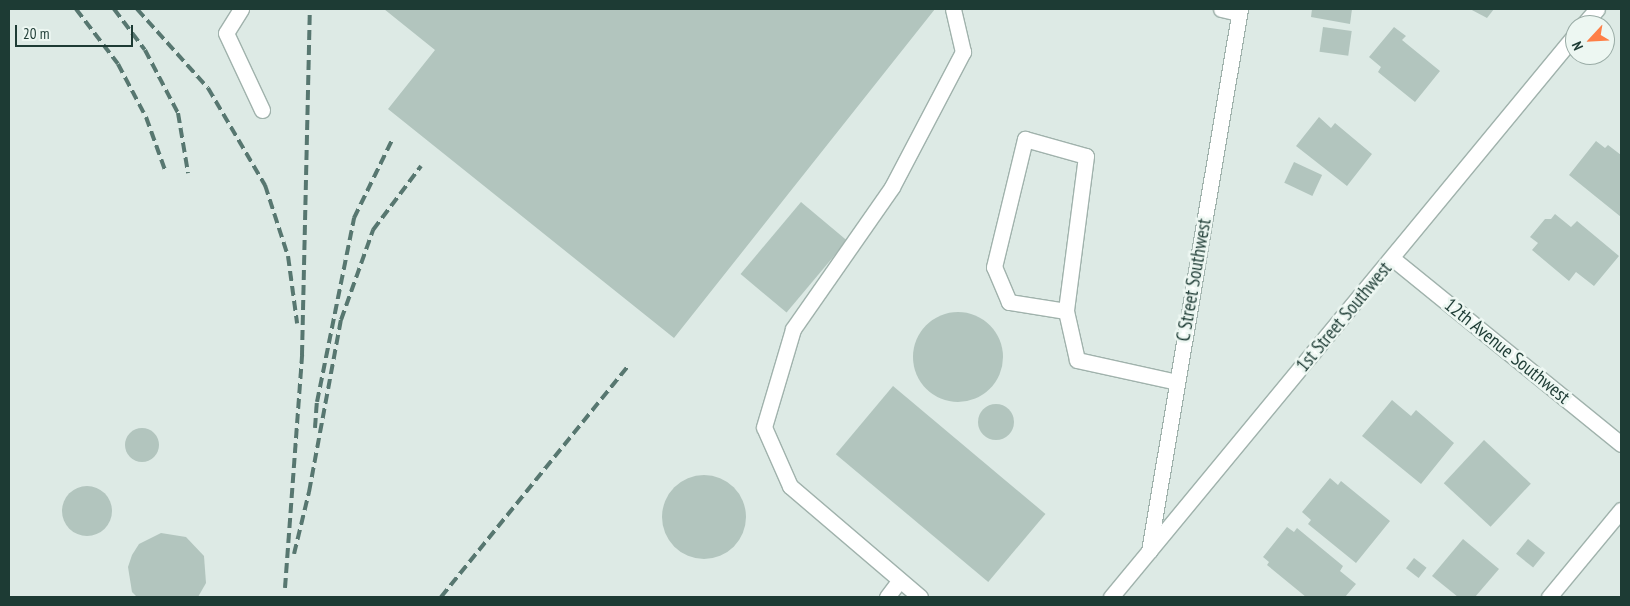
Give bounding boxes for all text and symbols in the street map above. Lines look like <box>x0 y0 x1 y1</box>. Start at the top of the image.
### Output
scale bar <box>18 15 135 47</box>
north arrow <box>1565 15 1615 65</box>
text: 20 m <box>23 24 49 43</box>
text: N <box>1568 39 1587 53</box>
street label: C Street Southwest <box>1172 217 1216 343</box>
street label: 1st Street Southwest <box>1291 257 1397 377</box>
street label: 12th Avenue Southwest <box>1439 293 1575 409</box>

